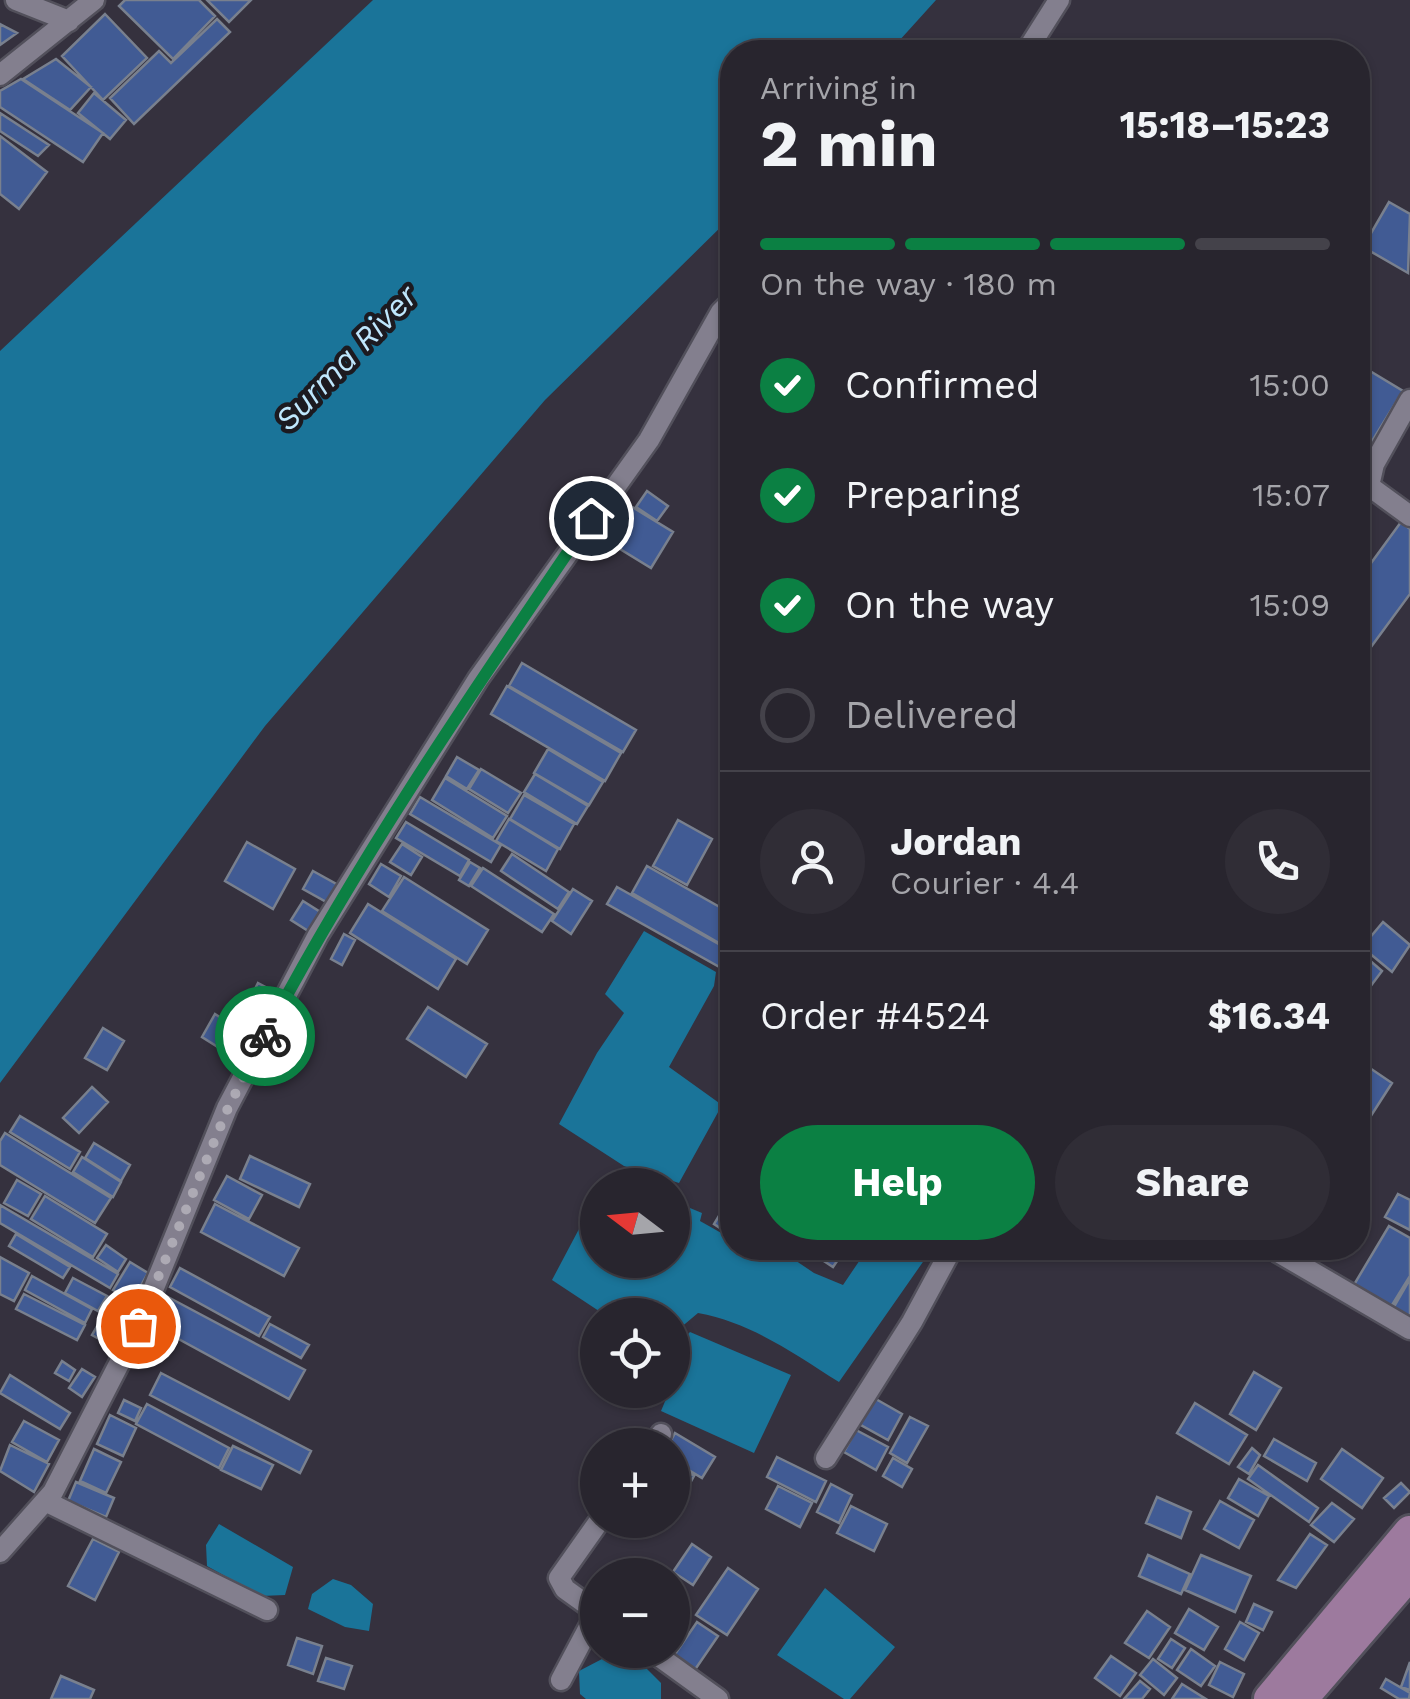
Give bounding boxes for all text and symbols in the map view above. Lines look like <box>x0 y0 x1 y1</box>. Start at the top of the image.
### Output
text: Arriving in <box>760 69 917 107</box>
text: 15:18–15:23 <box>1120 103 1330 147</box>
text: 2 min <box>760 106 938 182</box>
text: On the way · 180 m <box>760 265 1057 303</box>
water label: Surma River <box>267 276 426 439</box>
icon: check <box>760 358 815 413</box>
text: Confirmed <box>845 363 1040 407</box>
text: 15:00 <box>1250 366 1330 404</box>
icon: check <box>760 468 815 523</box>
text: Preparing <box>845 473 1020 517</box>
pin <box>549 476 634 561</box>
text: 15:07 <box>1252 476 1330 514</box>
icon: home <box>564 491 619 546</box>
icon: check <box>760 578 815 633</box>
text: On the way <box>845 583 1054 627</box>
text: 15:09 <box>1250 586 1330 624</box>
text: Delivered <box>845 693 1018 737</box>
button: person <box>760 809 865 914</box>
button: phone <box>1225 809 1330 914</box>
text: Jordan <box>890 820 1022 864</box>
text: Courier · 4.4 <box>890 864 1079 902</box>
courier <box>215 986 315 1086</box>
text: Order #4524 <box>760 994 990 1038</box>
text: $16.34 <box>1208 994 1330 1038</box>
icon: bike <box>238 1009 293 1064</box>
button: Help <box>760 1125 1035 1240</box>
button: Share <box>1055 1125 1330 1240</box>
north arrow <box>580 1168 690 1278</box>
map controls <box>580 1168 690 1668</box>
pin <box>96 1284 181 1369</box>
button: locate <box>580 1298 690 1408</box>
icon: bag <box>111 1299 166 1354</box>
button: + <box>580 1428 690 1538</box>
button: − <box>580 1558 690 1668</box>

